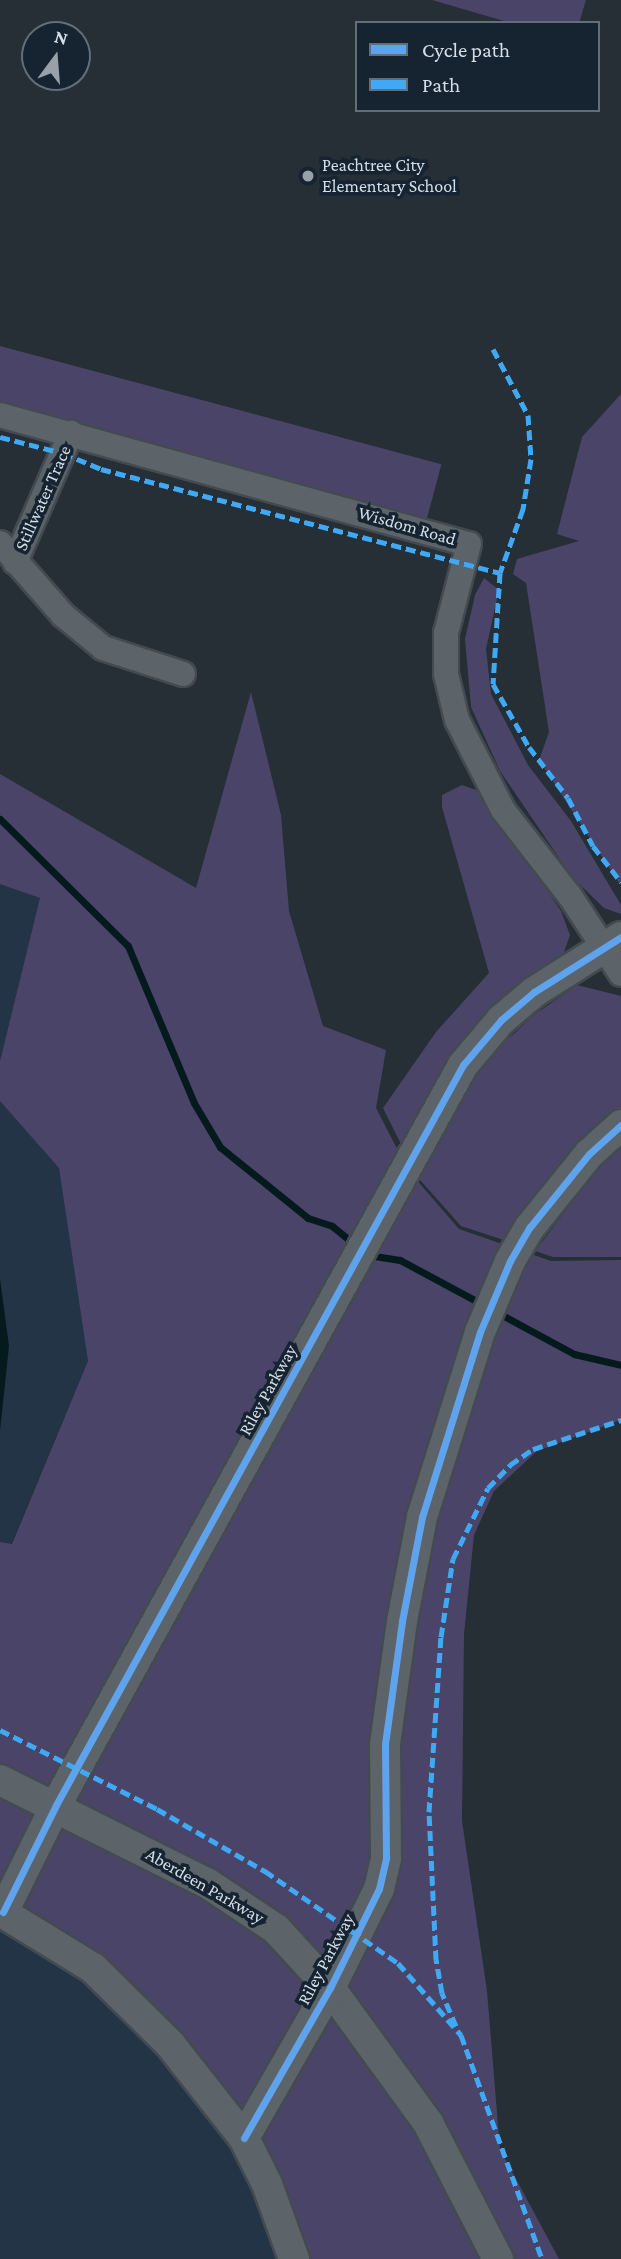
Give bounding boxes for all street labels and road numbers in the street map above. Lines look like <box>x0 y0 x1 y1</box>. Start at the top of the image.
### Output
street label: Stillwater Trace <box>10 442 76 554</box>
street label: Wisdom Road <box>356 502 458 550</box>
street label: Riley Parkway <box>234 1341 302 1439</box>
street label: Aberdeen Parkway <box>142 1843 268 1929</box>
street label: Riley Parkway <box>293 1910 359 2008</box>

